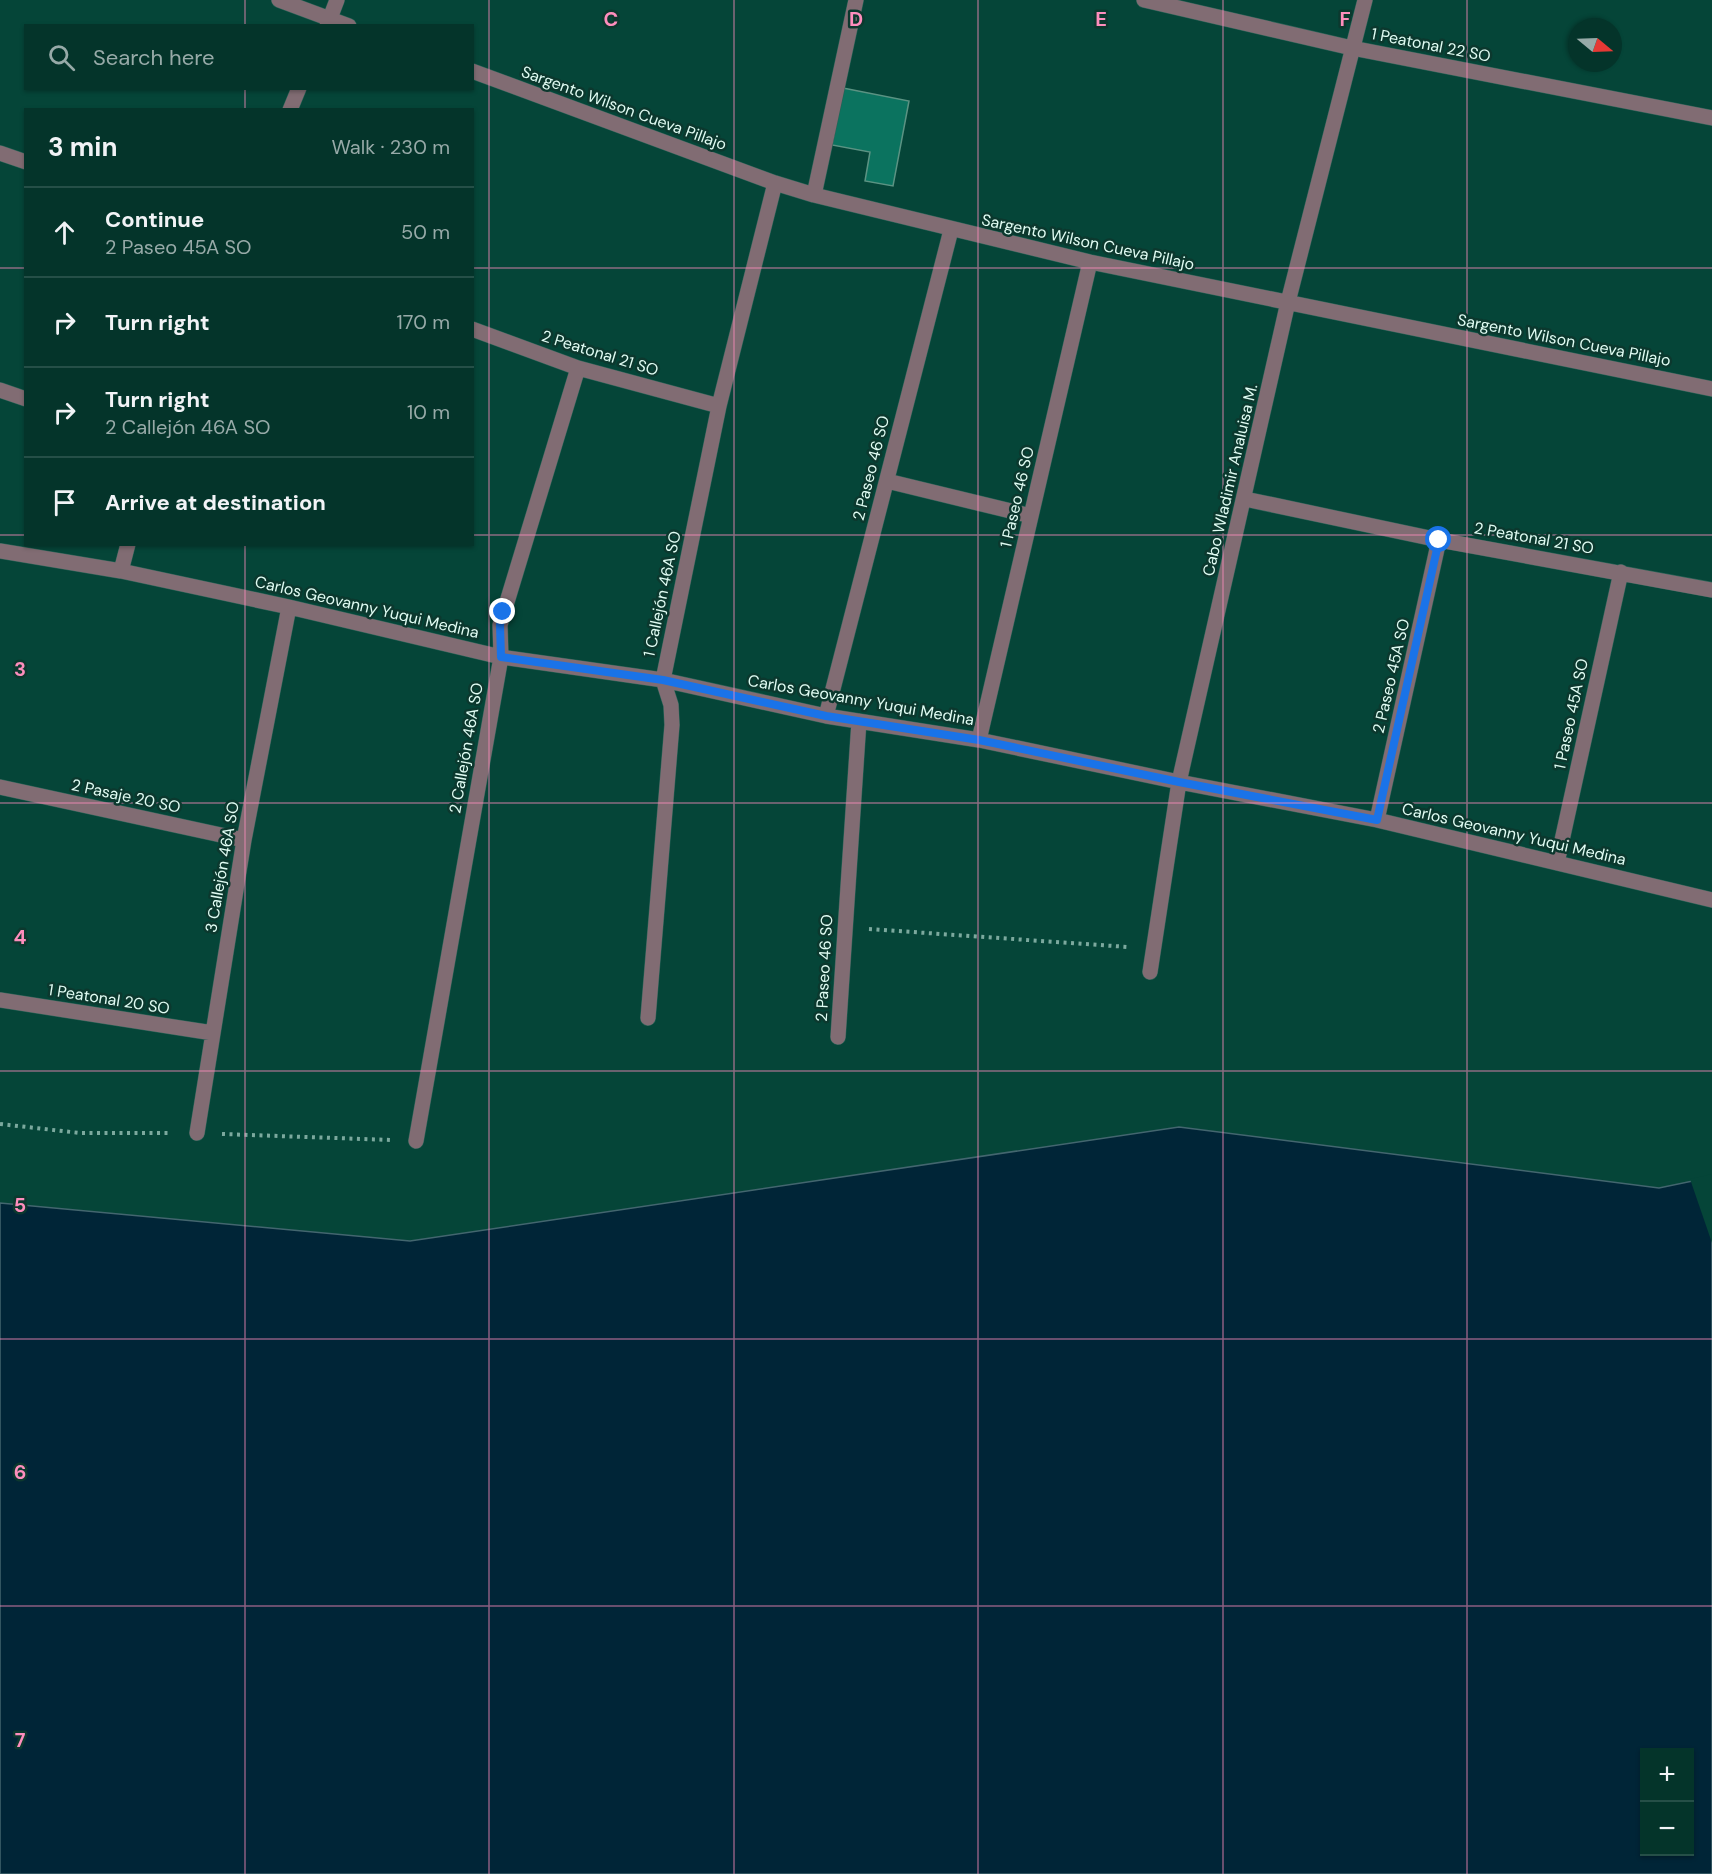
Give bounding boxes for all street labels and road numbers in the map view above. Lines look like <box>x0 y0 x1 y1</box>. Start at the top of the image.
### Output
street label: 1 Peatonal 22 SO <box>1369 23 1493 67</box>
street label: Sargento Wilson Cueva Pillajo <box>518 61 730 155</box>
street label: Sargento Wilson Cueva Pillajo <box>980 209 1196 275</box>
street label: Sargento Wilson Cueva Pillajo <box>1455 309 1673 371</box>
street label: 2 Peatonal 21 SO <box>539 325 661 381</box>
street label: Cabo Wladimir Analuisa M. <box>1198 382 1262 578</box>
street label: 2 Paseo 46 SO <box>848 413 894 523</box>
street label: 1 Paseo 46 SO <box>995 444 1039 550</box>
street label: 2 Peatonal 21 SO <box>1472 517 1596 559</box>
street label: 1 Callejón 46A SO <box>638 529 686 659</box>
street label: Carlos Geovanny Yuqui Medina <box>253 571 481 643</box>
street label: 2 Paseo 45A SO <box>1368 617 1414 735</box>
street label: 1 Paseo 45A SO <box>1549 657 1593 771</box>
street label: Carlos Geovanny Yuqui Medina <box>746 670 976 730</box>
street label: 2 Callejón 46A SO <box>444 681 488 815</box>
street label: 2 Pasaje 20 SO <box>70 774 182 818</box>
street label: Carlos Geovanny Yuqui Medina <box>1400 798 1628 870</box>
street label: 3 Callejón 46A SO <box>200 800 244 934</box>
street label: 2 Paseo 46 SO <box>811 914 837 1022</box>
street label: 1 Peatonal 20 SO <box>47 979 171 1019</box>

